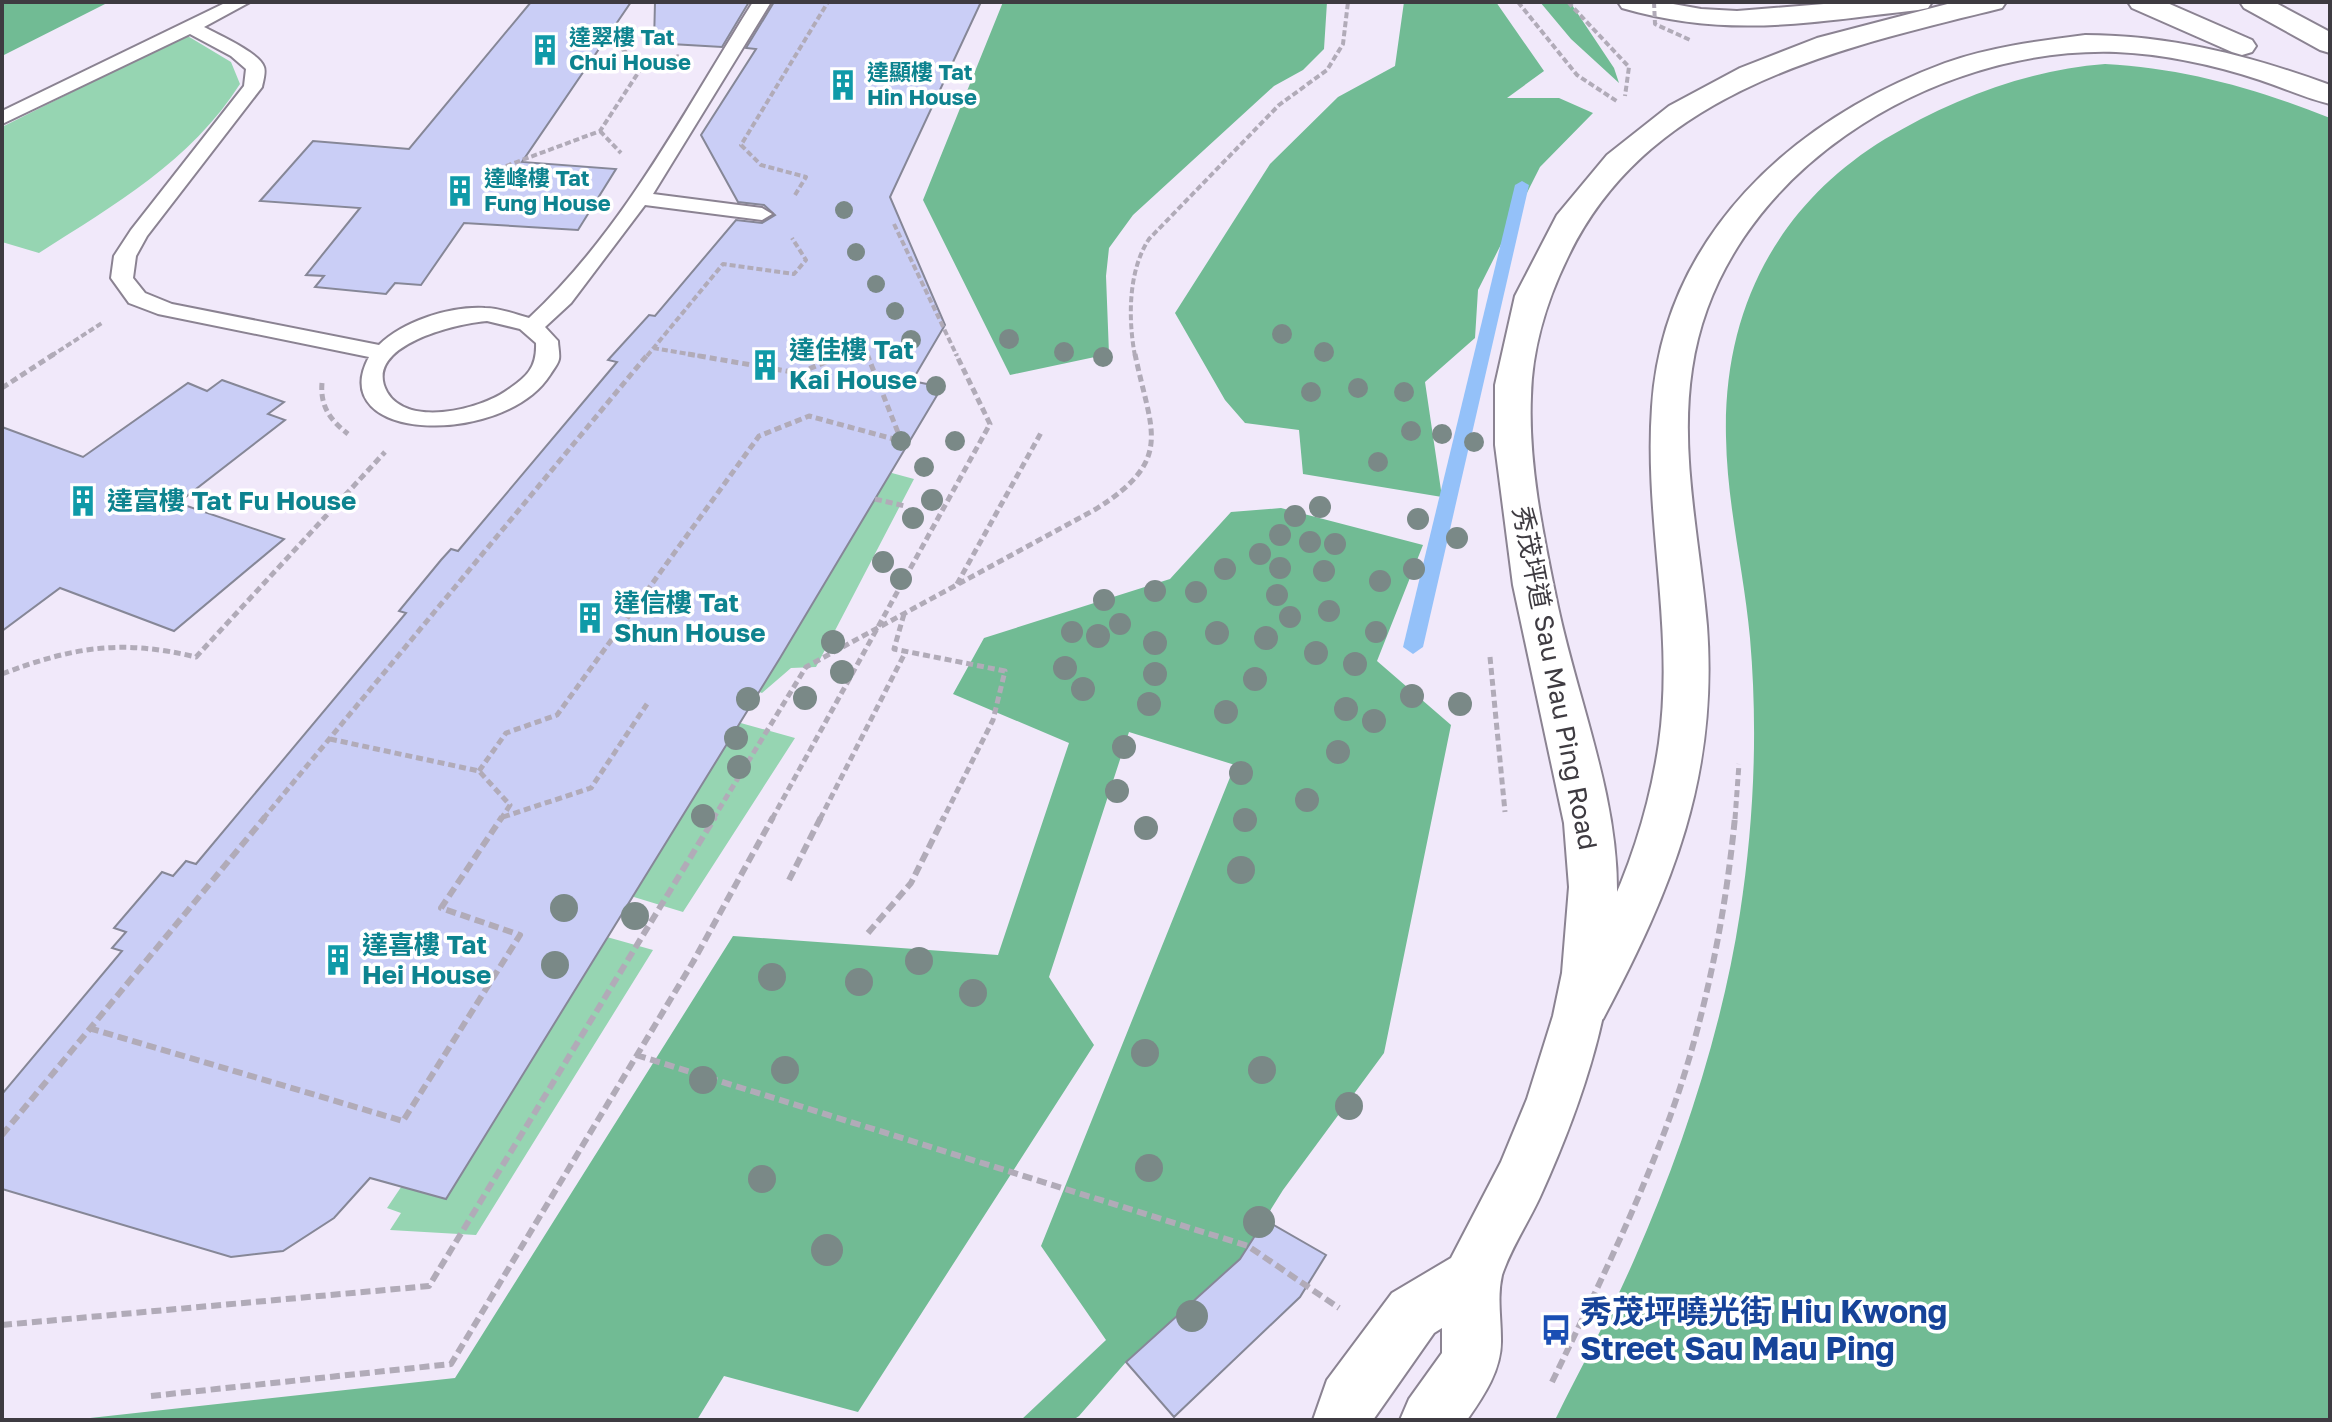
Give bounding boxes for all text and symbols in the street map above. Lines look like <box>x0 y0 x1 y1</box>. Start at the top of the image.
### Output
place label: 達翠樓 Tat Chui House <box>569 23 691 75</box>
building icon: 達翠樓 Tat Chui House <box>528 33 562 67</box>
place label: 達顯樓 Tat Hin House <box>867 58 977 110</box>
building icon: 達顯樓 Tat Hin House <box>826 68 860 102</box>
place label: 達峰樓 Tat Fung House <box>484 164 611 216</box>
building icon: 達峰樓 Tat Fung House <box>443 174 477 208</box>
place label: 達佳樓 Tat Kai House <box>789 334 917 395</box>
building icon: 達佳樓 Tat Kai House <box>748 348 782 382</box>
building icon: 達富樓 Tat Fu House <box>66 484 100 518</box>
place label: 達富樓 Tat Fu House <box>107 485 356 516</box>
street label: 秀茂坪道 Sau Mau Ping Road <box>1507 503 1604 852</box>
place label: 達信樓 Tat Shun House <box>614 587 766 648</box>
building icon: 達信樓 Tat Shun House <box>573 601 607 635</box>
place label: 達喜樓 Tat Hei House <box>362 929 491 990</box>
building icon: 達喜樓 Tat Hei House <box>321 943 355 977</box>
place label: 秀茂坪曉光街 Hiu Kwong Street Sau Mau Ping <box>1580 1292 1947 1367</box>
bus stop icon: 秀茂坪曉光街 Hiu Kwong Street Sau Mau Ping <box>1539 1313 1573 1347</box>

